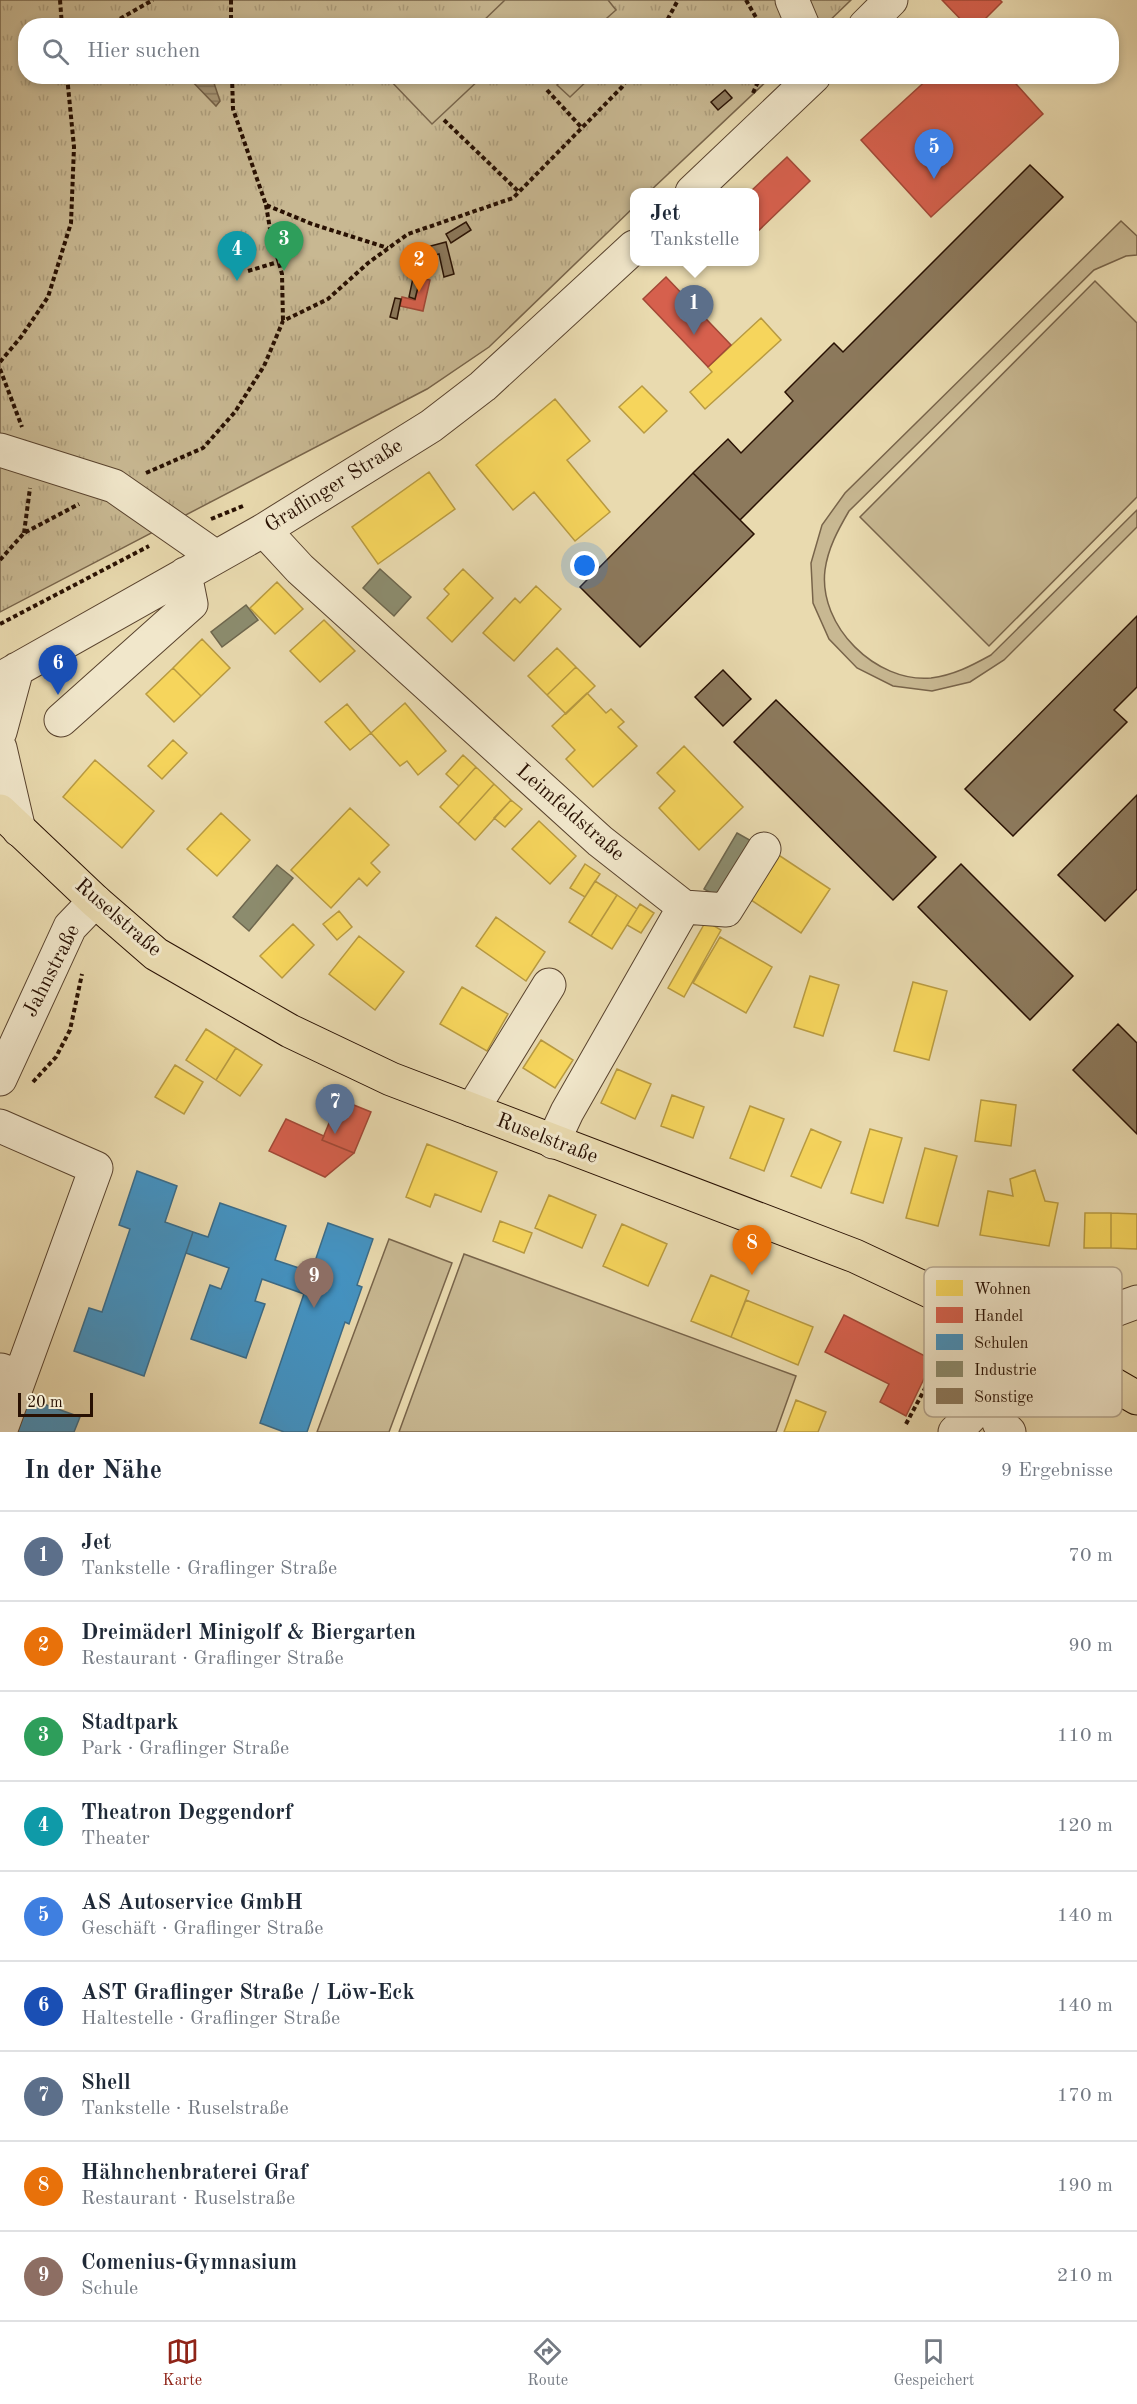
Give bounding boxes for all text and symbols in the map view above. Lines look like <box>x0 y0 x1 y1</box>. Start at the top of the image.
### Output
search box <box>18 18 1119 84</box>
icon: search <box>39 35 72 68</box>
text: Hier suchen <box>87 40 200 62</box>
pin: 5 <box>914 130 954 179</box>
popup <box>630 188 759 266</box>
text: Jet <box>650 203 680 225</box>
pin: 3 <box>264 222 304 271</box>
text: Tankstelle <box>650 230 739 250</box>
pin: 4 <box>218 232 256 281</box>
pin: 2 <box>400 242 438 292</box>
pin: 1 <box>674 286 714 335</box>
street label: Graflinger Straße <box>262 435 406 537</box>
your location <box>570 551 599 580</box>
pin: 6 <box>38 646 78 695</box>
street label: Leimfeldstraße <box>512 761 628 865</box>
street label: Ruselstraße <box>71 875 165 961</box>
street label: Jahnstraße <box>20 921 84 1021</box>
pin: 7 <box>316 1084 354 1134</box>
street label: Ruselstraße <box>493 1110 601 1168</box>
pin: 8 <box>732 1226 771 1275</box>
pin: 9 <box>294 1258 334 1308</box>
legend <box>924 1267 1122 1417</box>
text: Wohnen <box>974 1282 1031 1298</box>
text: Handel <box>974 1309 1023 1325</box>
text: Schulen <box>974 1336 1029 1352</box>
text: Industrie <box>974 1363 1037 1379</box>
scale bar <box>18 1390 93 1418</box>
text: Sonstige <box>974 1390 1033 1406</box>
text: 20 m <box>27 1395 63 1411</box>
text: In der Nähe <box>24 1458 162 1484</box>
text: 9 Ergebnisse <box>1001 1461 1113 1481</box>
text: Jet <box>81 1532 111 1554</box>
text: 1 <box>38 1546 49 1566</box>
text: 70 m <box>1068 1546 1113 1566</box>
text: Tankstelle · Graflinger Straße <box>81 1559 337 1579</box>
text: Dreimäderl Minigolf & Biergarten <box>81 1622 416 1644</box>
text: 2 <box>38 1636 49 1656</box>
text: 90 m <box>1068 1636 1113 1656</box>
text: Restaurant · Graflinger Straße <box>81 1649 344 1669</box>
text: Stadtpark <box>81 1712 179 1734</box>
text: 3 <box>38 1726 49 1746</box>
text: 110 m <box>1057 1726 1113 1746</box>
text: Park · Graflinger Straße <box>81 1739 289 1759</box>
text: Theatron Deggendorf <box>81 1802 293 1824</box>
text: 4 <box>38 1816 49 1836</box>
text: 120 m <box>1057 1816 1113 1836</box>
text: Theater <box>81 1829 150 1849</box>
text: AS Autoservice GmbH <box>81 1892 303 1914</box>
text: 5 <box>38 1906 49 1926</box>
text: 140 m <box>1057 1906 1113 1926</box>
text: Geschäft · Graflinger Straße <box>81 1919 323 1939</box>
text: AST Graflinger Straße / Löw-Eck <box>81 1982 415 2004</box>
text: 6 <box>38 1996 49 2016</box>
text: 140 m <box>1057 1996 1113 2016</box>
text: Haltestelle · Graflinger Straße <box>81 2009 340 2029</box>
text: Shell <box>81 2072 131 2094</box>
text: 7 <box>38 2086 49 2106</box>
text: 170 m <box>1057 2086 1113 2106</box>
text: Tankstelle · Ruselstraße <box>81 2099 289 2119</box>
text: Hähnchenbraterei Graf <box>81 2162 308 2184</box>
text: 8 <box>38 2176 49 2196</box>
text: 190 m <box>1057 2176 1113 2196</box>
text: Restaurant · Ruselstraße <box>81 2189 295 2209</box>
text: Comenius-Gymnasium <box>81 2252 297 2274</box>
text: 9 <box>38 2266 49 2286</box>
text: 210 m <box>1057 2266 1113 2286</box>
text: Schule <box>81 2279 138 2299</box>
tab: Karte <box>163 2335 202 2391</box>
tab: Route <box>527 2335 568 2391</box>
tab: Gespeichert <box>893 2335 974 2391</box>

